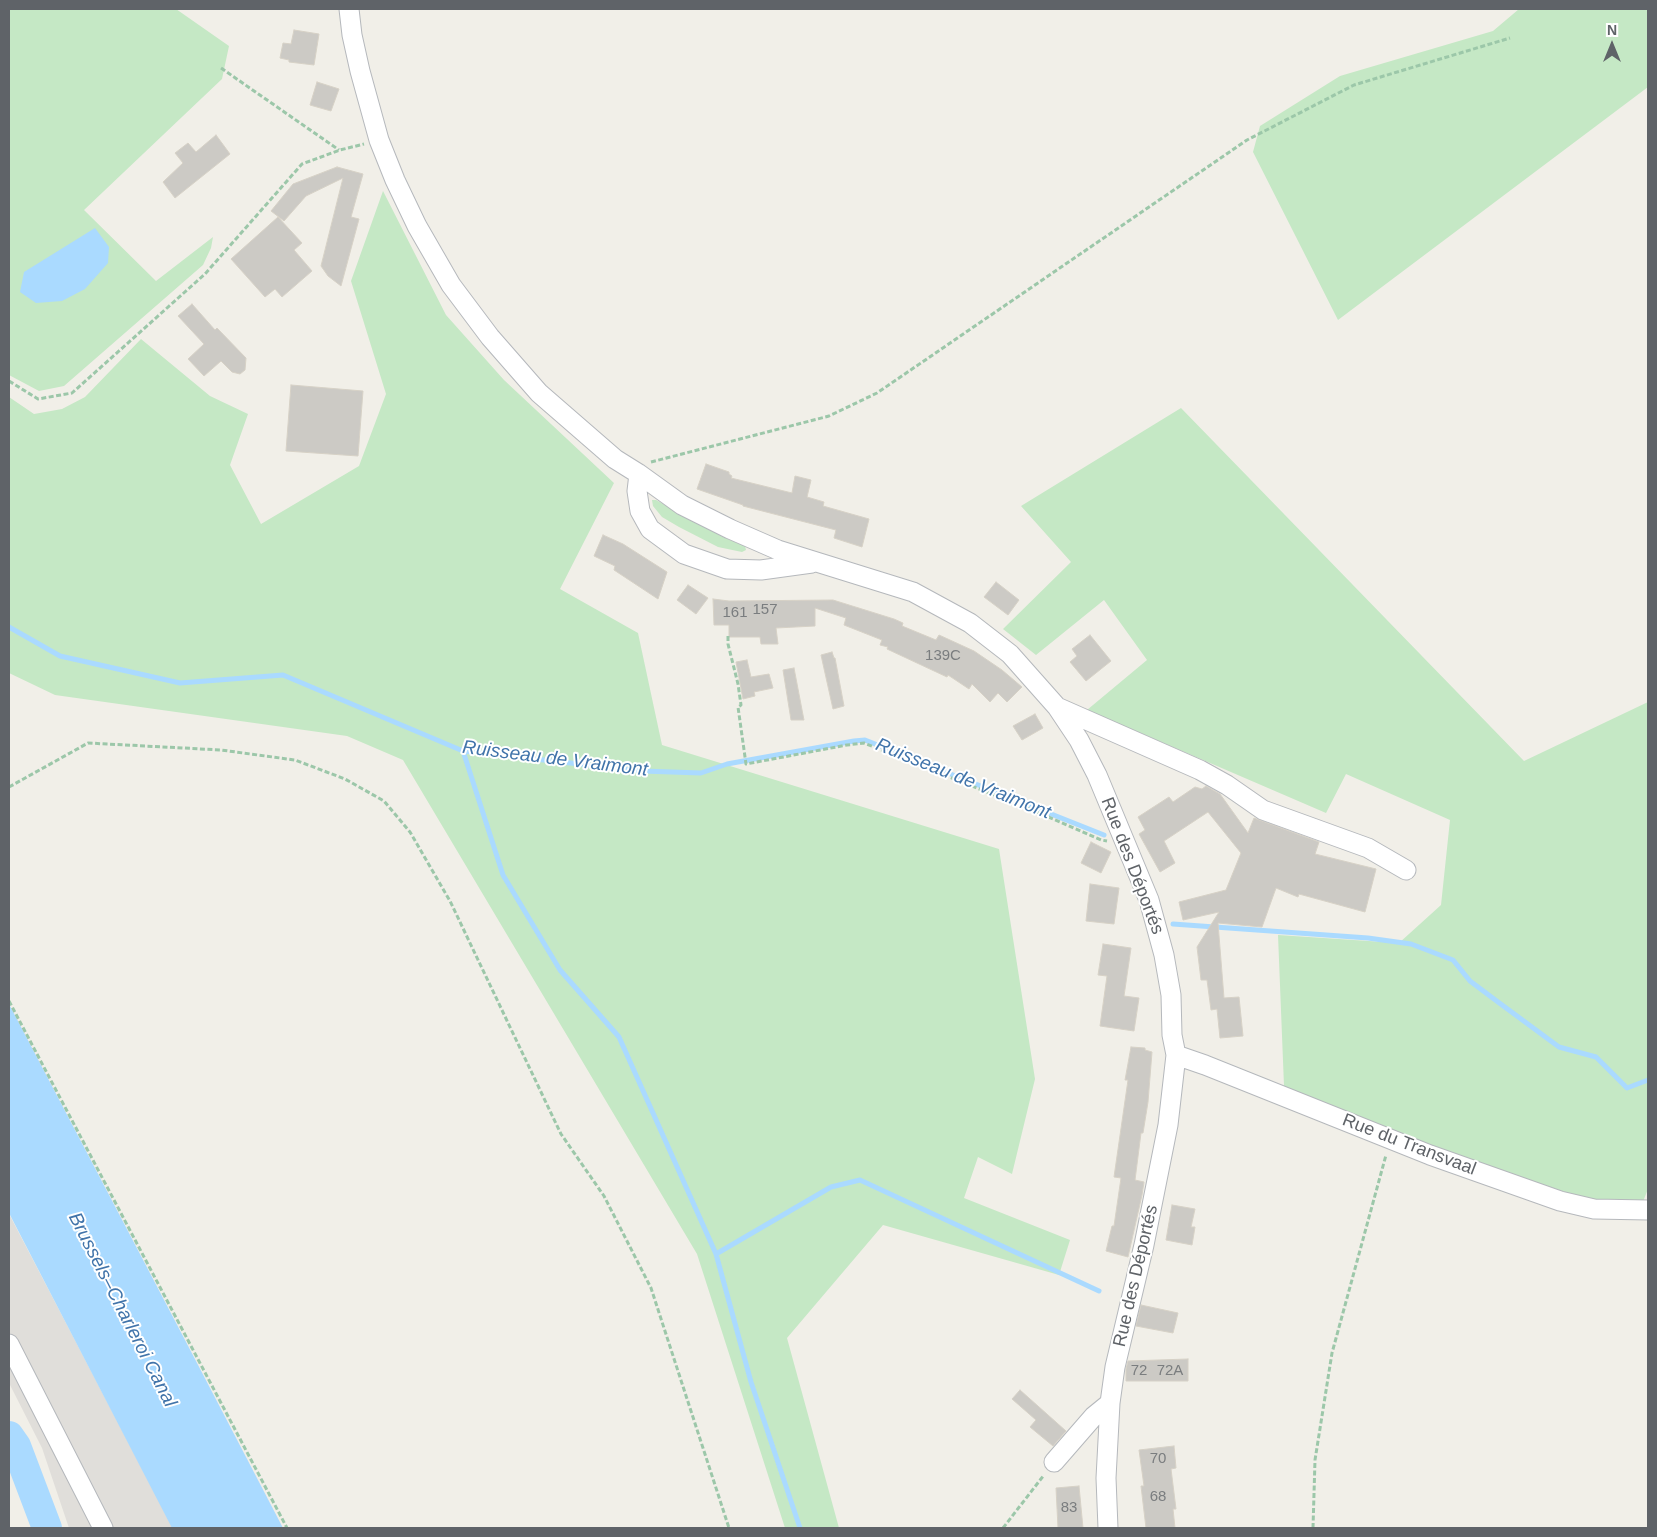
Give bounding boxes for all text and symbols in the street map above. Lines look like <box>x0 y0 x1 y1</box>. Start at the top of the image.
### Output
north arrow <box>1587 20 1637 70</box>
text: N <box>1607 22 1617 38</box>
house number: 157 <box>752 601 778 619</box>
house number: 161 <box>722 604 748 622</box>
house number: 139C <box>925 647 961 665</box>
water label: Ruisseau de Vraimont <box>872 733 1054 825</box>
water label: Ruisseau de Vraimont <box>461 736 649 782</box>
street label: Rue des Déportés <box>1096 794 1168 938</box>
street label: Rue du Transvaal <box>1339 1110 1479 1180</box>
street label: Rue des Déportés <box>1109 1203 1163 1349</box>
water label: Brussels–Charleroi Canal <box>63 1209 181 1411</box>
house number: 72 <box>1131 1362 1147 1380</box>
house number: 72A <box>1157 1362 1183 1380</box>
house number: 70 <box>1150 1450 1166 1468</box>
house number: 68 <box>1150 1488 1166 1506</box>
house number: 83 <box>1061 1499 1077 1517</box>

